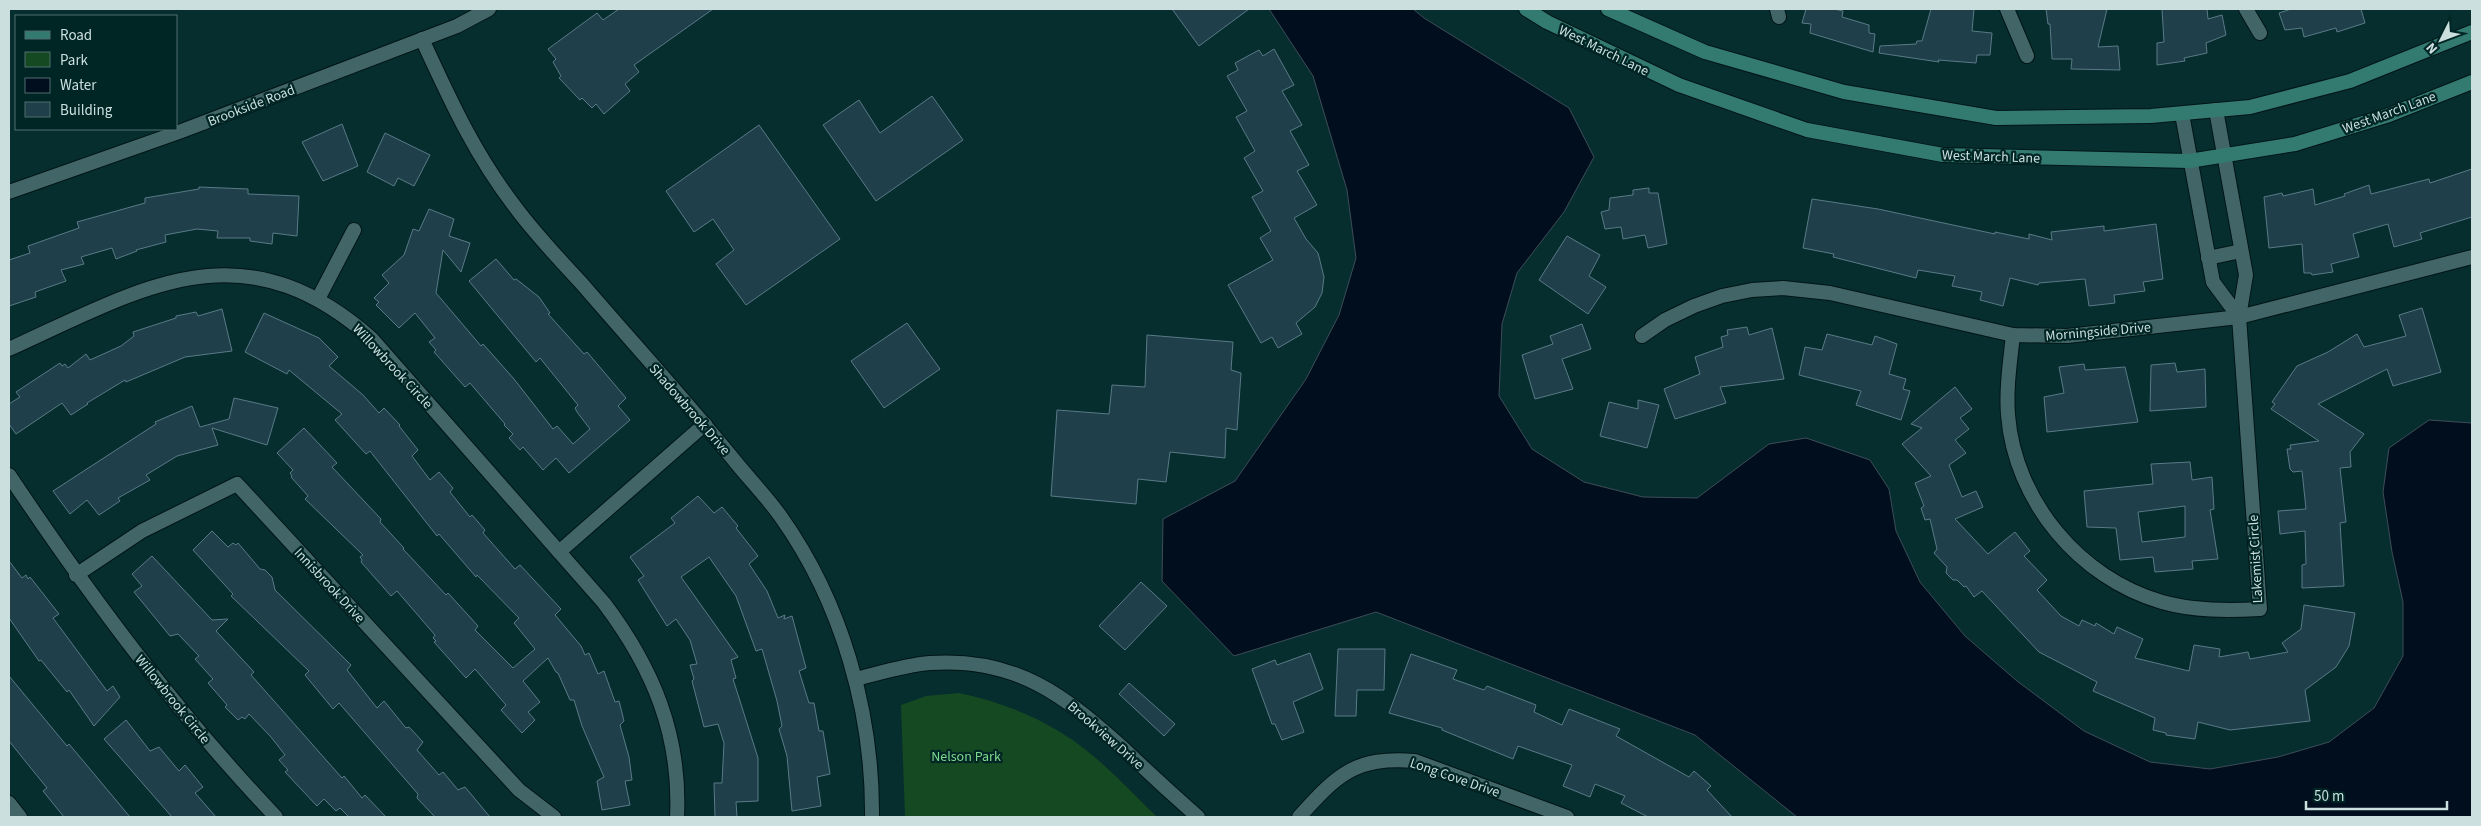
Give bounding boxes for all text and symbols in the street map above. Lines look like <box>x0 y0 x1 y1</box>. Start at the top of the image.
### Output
legend <box>15 15 178 130</box>
north arrow <box>2416 15 2466 65</box>
street label: West March Lane <box>1555 20 1652 81</box>
text: Road <box>60 25 92 46</box>
text: N <box>2422 38 2443 58</box>
text: Park <box>60 50 89 71</box>
text: Water <box>60 75 97 96</box>
street label: Brookside Road <box>205 80 298 132</box>
street label: West March Lane <box>2340 87 2439 139</box>
text: Building <box>60 100 113 121</box>
street label: West March Lane <box>1942 145 2040 169</box>
street label: Morningside Drive <box>2045 317 2152 347</box>
street label: Willowbrook Circle <box>348 320 437 414</box>
street label: Shadowbrook Drive <box>644 360 735 460</box>
street label: Lakemist Circle <box>2244 514 2268 604</box>
street label: Innisbrook Drive <box>289 544 369 628</box>
street label: Willowbrook Circle <box>130 651 215 749</box>
street label: Brookview Drive <box>1063 697 1148 775</box>
park label: Nelson Park <box>931 747 1001 767</box>
street label: Long Cove Drive <box>1407 753 1502 803</box>
scale bar <box>2306 778 2447 810</box>
text: 50 m <box>2314 786 2344 807</box>

